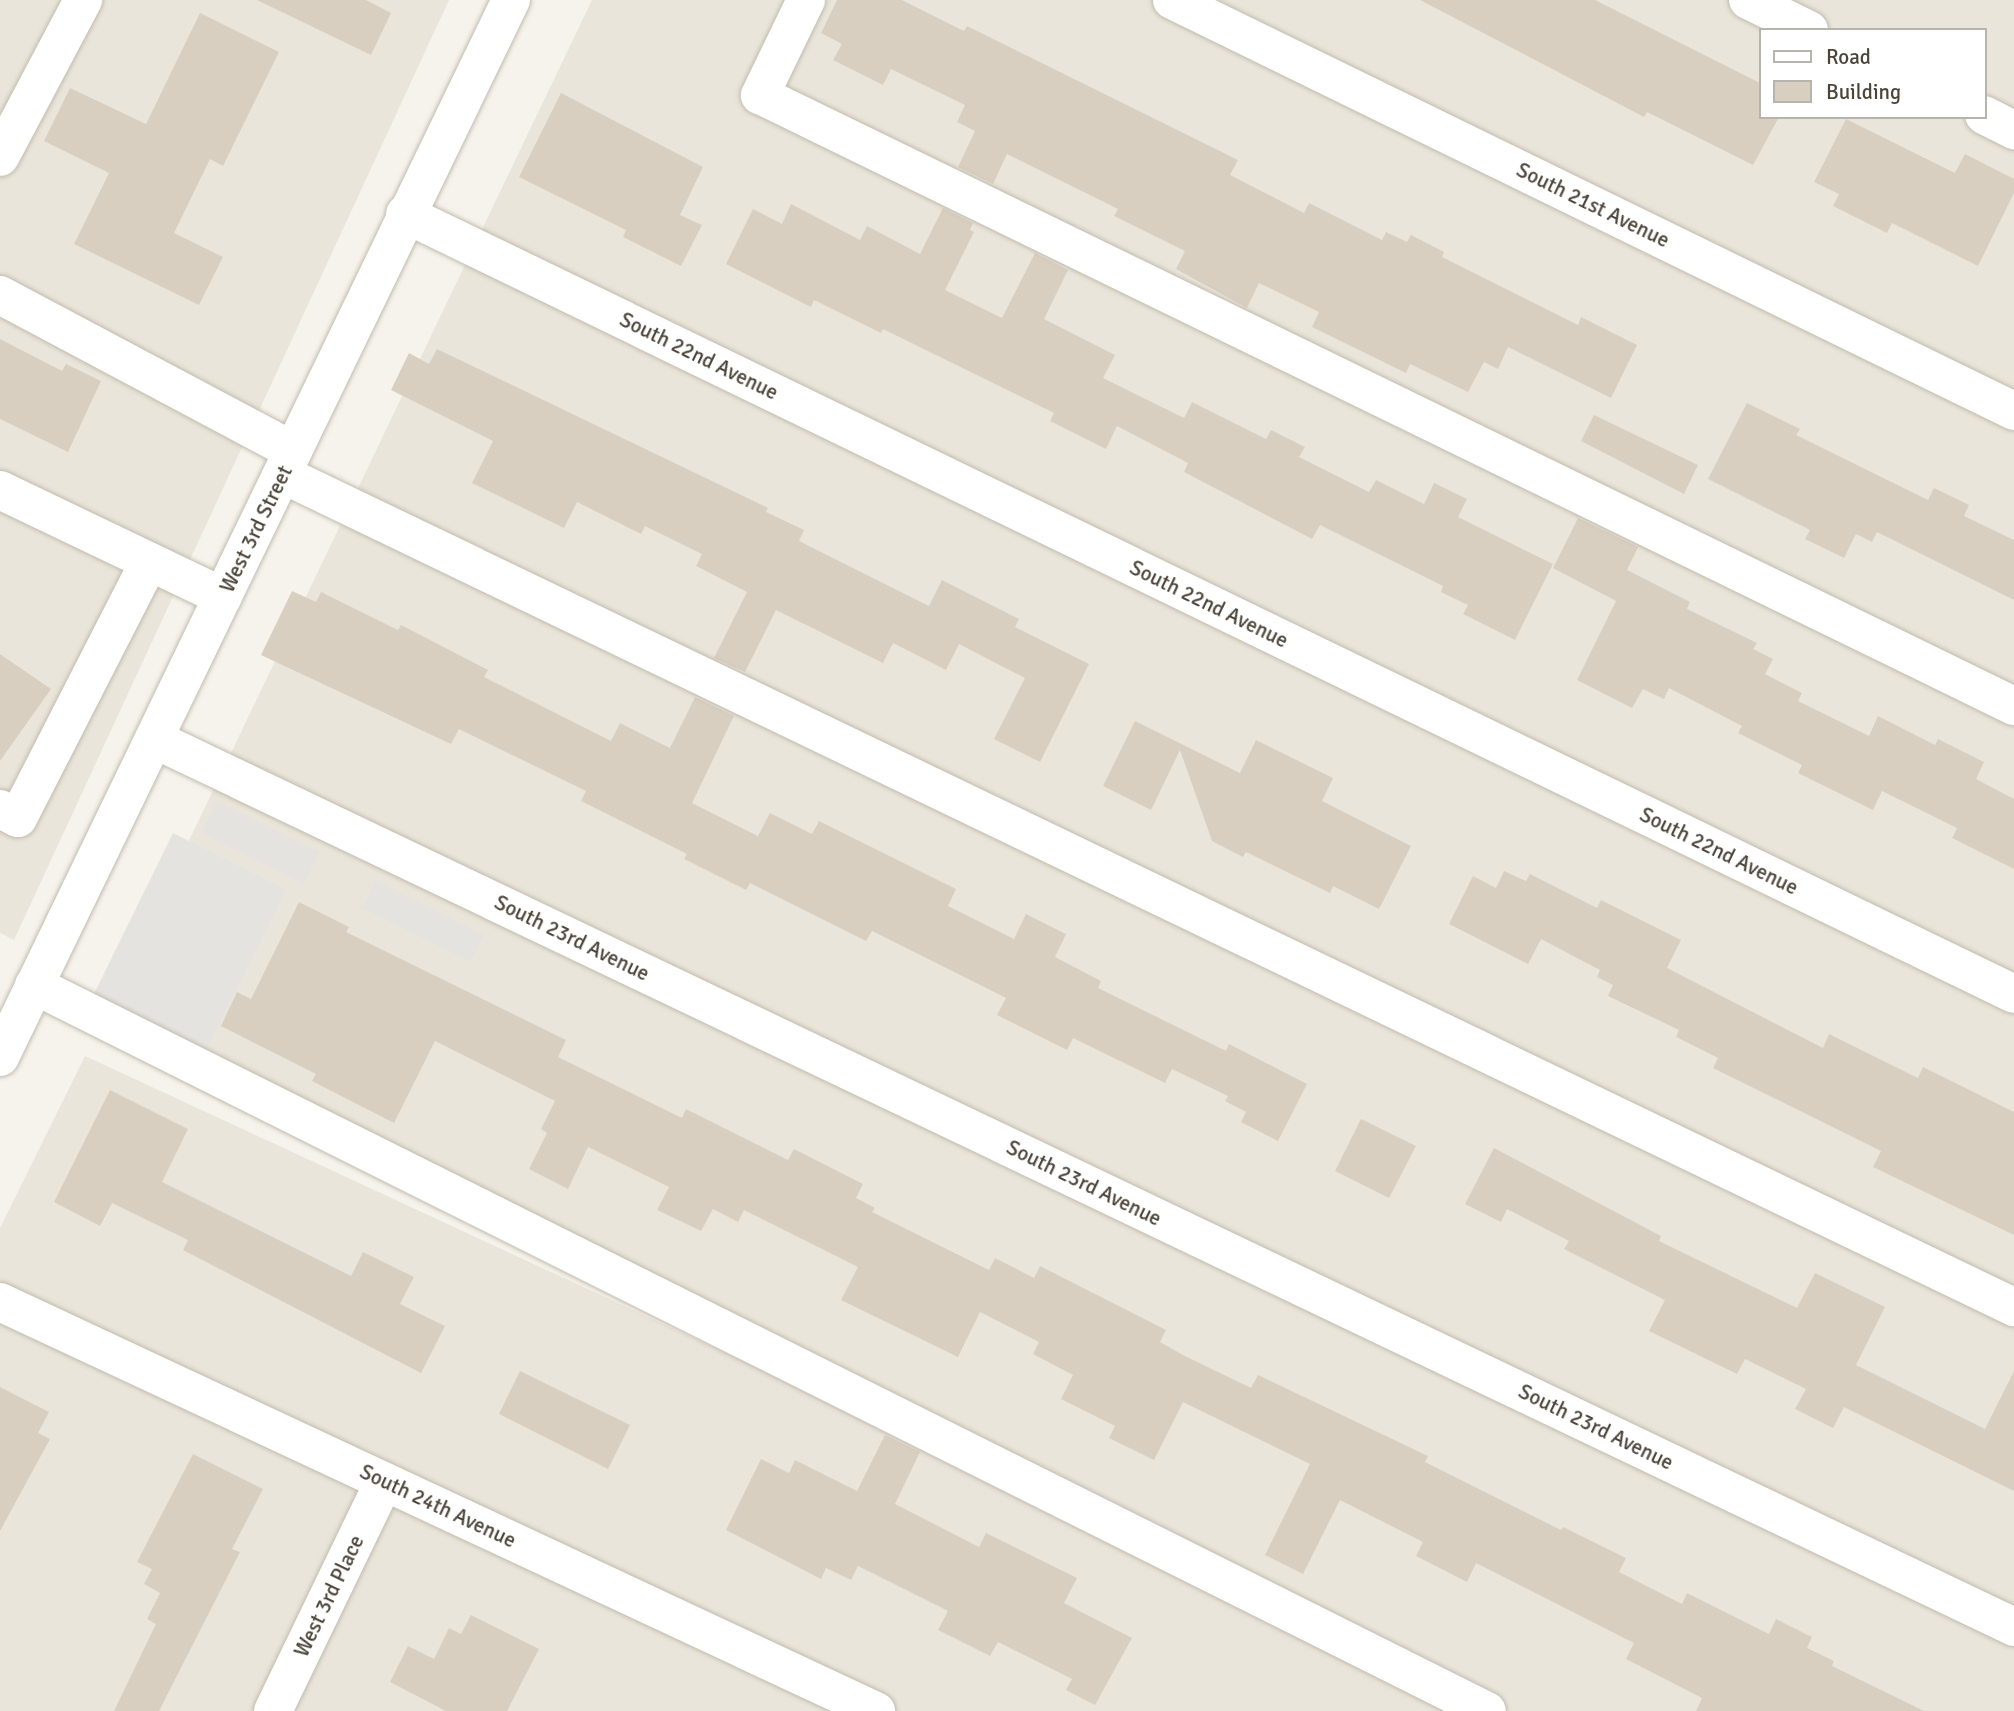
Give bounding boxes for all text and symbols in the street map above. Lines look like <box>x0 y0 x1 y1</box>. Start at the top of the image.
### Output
legend <box>1758 28 1986 119</box>
text: Road <box>1826 44 1871 70</box>
text: Building <box>1826 79 1901 105</box>
street label: South 21st Avenue <box>1512 157 1674 253</box>
street label: South 22nd Avenue <box>616 307 782 405</box>
street label: West 3rd Street <box>214 461 298 597</box>
street label: South 22nd Avenue <box>1126 555 1292 653</box>
street label: South 22nd Avenue <box>1636 802 1802 900</box>
street label: South 23rd Avenue <box>490 890 654 986</box>
street label: South 23rd Avenue <box>1002 1135 1166 1231</box>
street label: South 23rd Avenue <box>1514 1379 1678 1475</box>
street label: South 24th Avenue <box>356 1459 520 1553</box>
street label: West 3rd Place <box>289 1531 369 1661</box>

